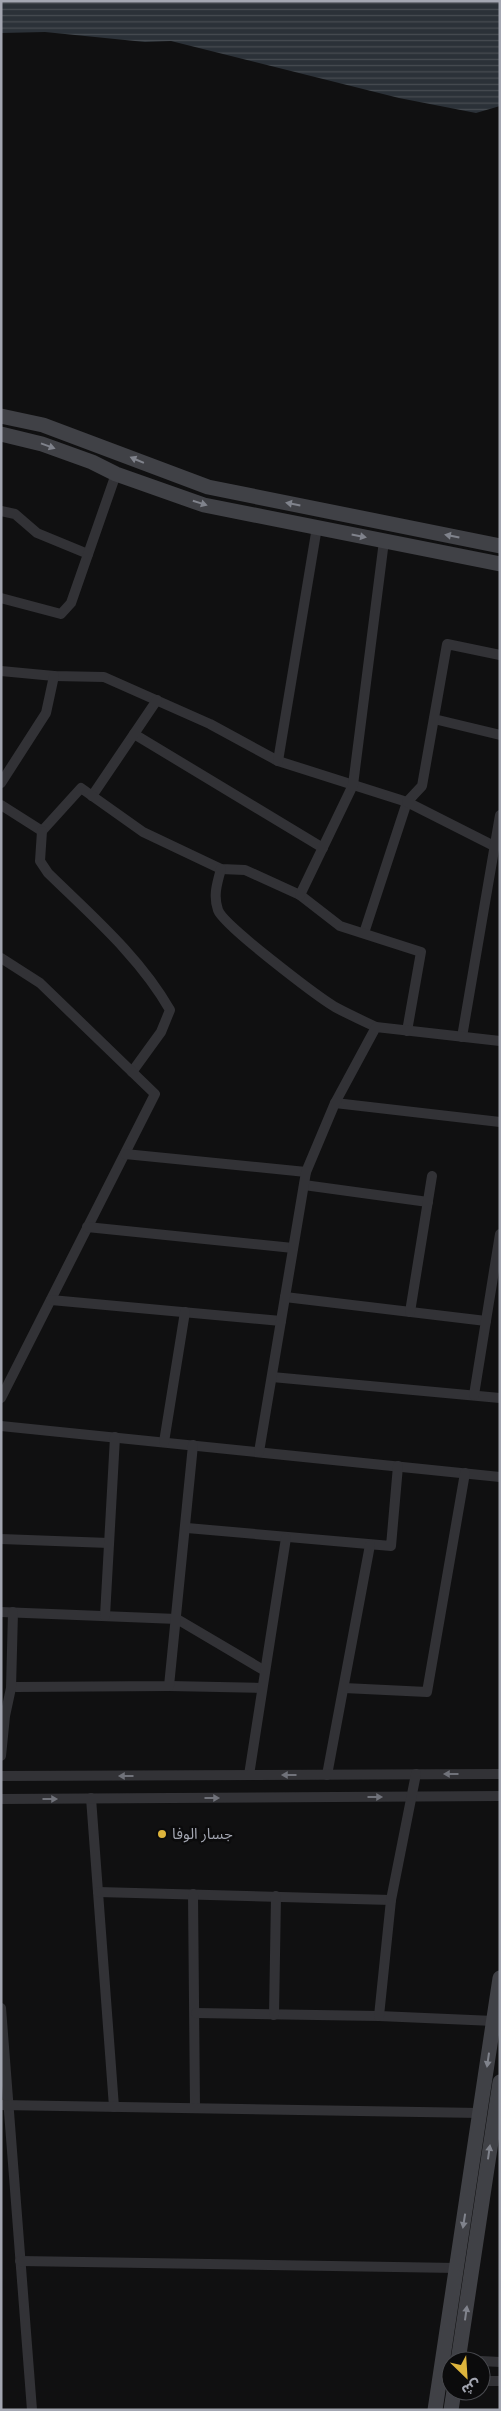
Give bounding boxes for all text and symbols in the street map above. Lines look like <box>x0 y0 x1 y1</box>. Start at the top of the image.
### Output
one-way arrow <box>41 443 56 450</box>
one-way arrow <box>129 456 144 464</box>
one-way arrow <box>284 499 300 507</box>
one-way arrow <box>193 500 208 508</box>
one-way arrow <box>352 532 367 540</box>
one-way arrow <box>444 532 460 540</box>
one-way arrow <box>443 1770 459 1778</box>
one-way arrow <box>280 1771 296 1779</box>
one-way arrow <box>118 1772 134 1780</box>
one-way arrow <box>367 1793 383 1801</box>
one-way arrow <box>205 1794 221 1802</box>
one-way arrow <box>42 1795 58 1803</box>
place label: جسار الوفا <box>172 1825 233 1843</box>
marker: جسار الوفا <box>156 1828 168 1840</box>
one-way arrow <box>484 2053 492 2069</box>
one-way arrow <box>486 2144 494 2160</box>
one-way arrow <box>460 2214 468 2230</box>
one-way arrow <box>462 2304 470 2320</box>
north arrow <box>441 2351 491 2401</box>
text: ش <box>459 2376 484 2399</box>

